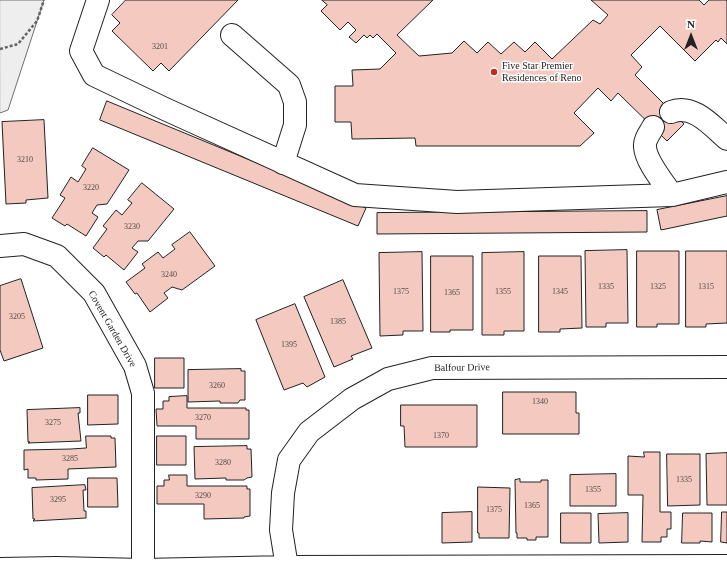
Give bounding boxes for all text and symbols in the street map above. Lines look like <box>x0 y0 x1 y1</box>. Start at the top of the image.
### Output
north arrow <box>671 16 711 56</box>
text: N <box>687 18 695 30</box>
house number: 3201 <box>152 42 168 52</box>
place label: Five Star Premier Residences of Reno <box>502 60 581 84</box>
marker: Five Star Premier Residences of Reno <box>489 67 499 77</box>
house number: 3210 <box>17 155 33 165</box>
house number: 3220 <box>83 183 99 193</box>
house number: 3230 <box>124 222 140 232</box>
house number: 3240 <box>161 270 177 280</box>
house number: 1335 <box>598 282 614 292</box>
house number: 1325 <box>650 282 666 292</box>
house number: 1315 <box>698 282 714 292</box>
house number: 1375 <box>393 287 409 297</box>
house number: 1355 <box>495 287 511 297</box>
house number: 1345 <box>552 287 568 297</box>
house number: 1365 <box>444 288 460 298</box>
street label: Covent Garden Drive <box>85 289 139 369</box>
house number: 3205 <box>9 312 25 322</box>
house number: 1385 <box>330 317 346 327</box>
house number: 1395 <box>281 340 297 350</box>
street label: Balfour Drive <box>434 362 490 374</box>
house number: 3260 <box>209 381 225 391</box>
house number: 1340 <box>532 397 548 407</box>
house number: 3270 <box>195 413 211 423</box>
house number: 3275 <box>45 418 61 428</box>
house number: 1370 <box>433 431 449 441</box>
house number: 3285 <box>62 454 78 464</box>
house number: 3280 <box>215 458 231 468</box>
house number: 1335 <box>676 475 692 485</box>
house number: 1355 <box>585 485 601 495</box>
house number: 3290 <box>195 491 211 501</box>
house number: 3295 <box>50 495 66 505</box>
house number: 1365 <box>524 501 540 511</box>
house number: 1375 <box>486 505 502 515</box>

